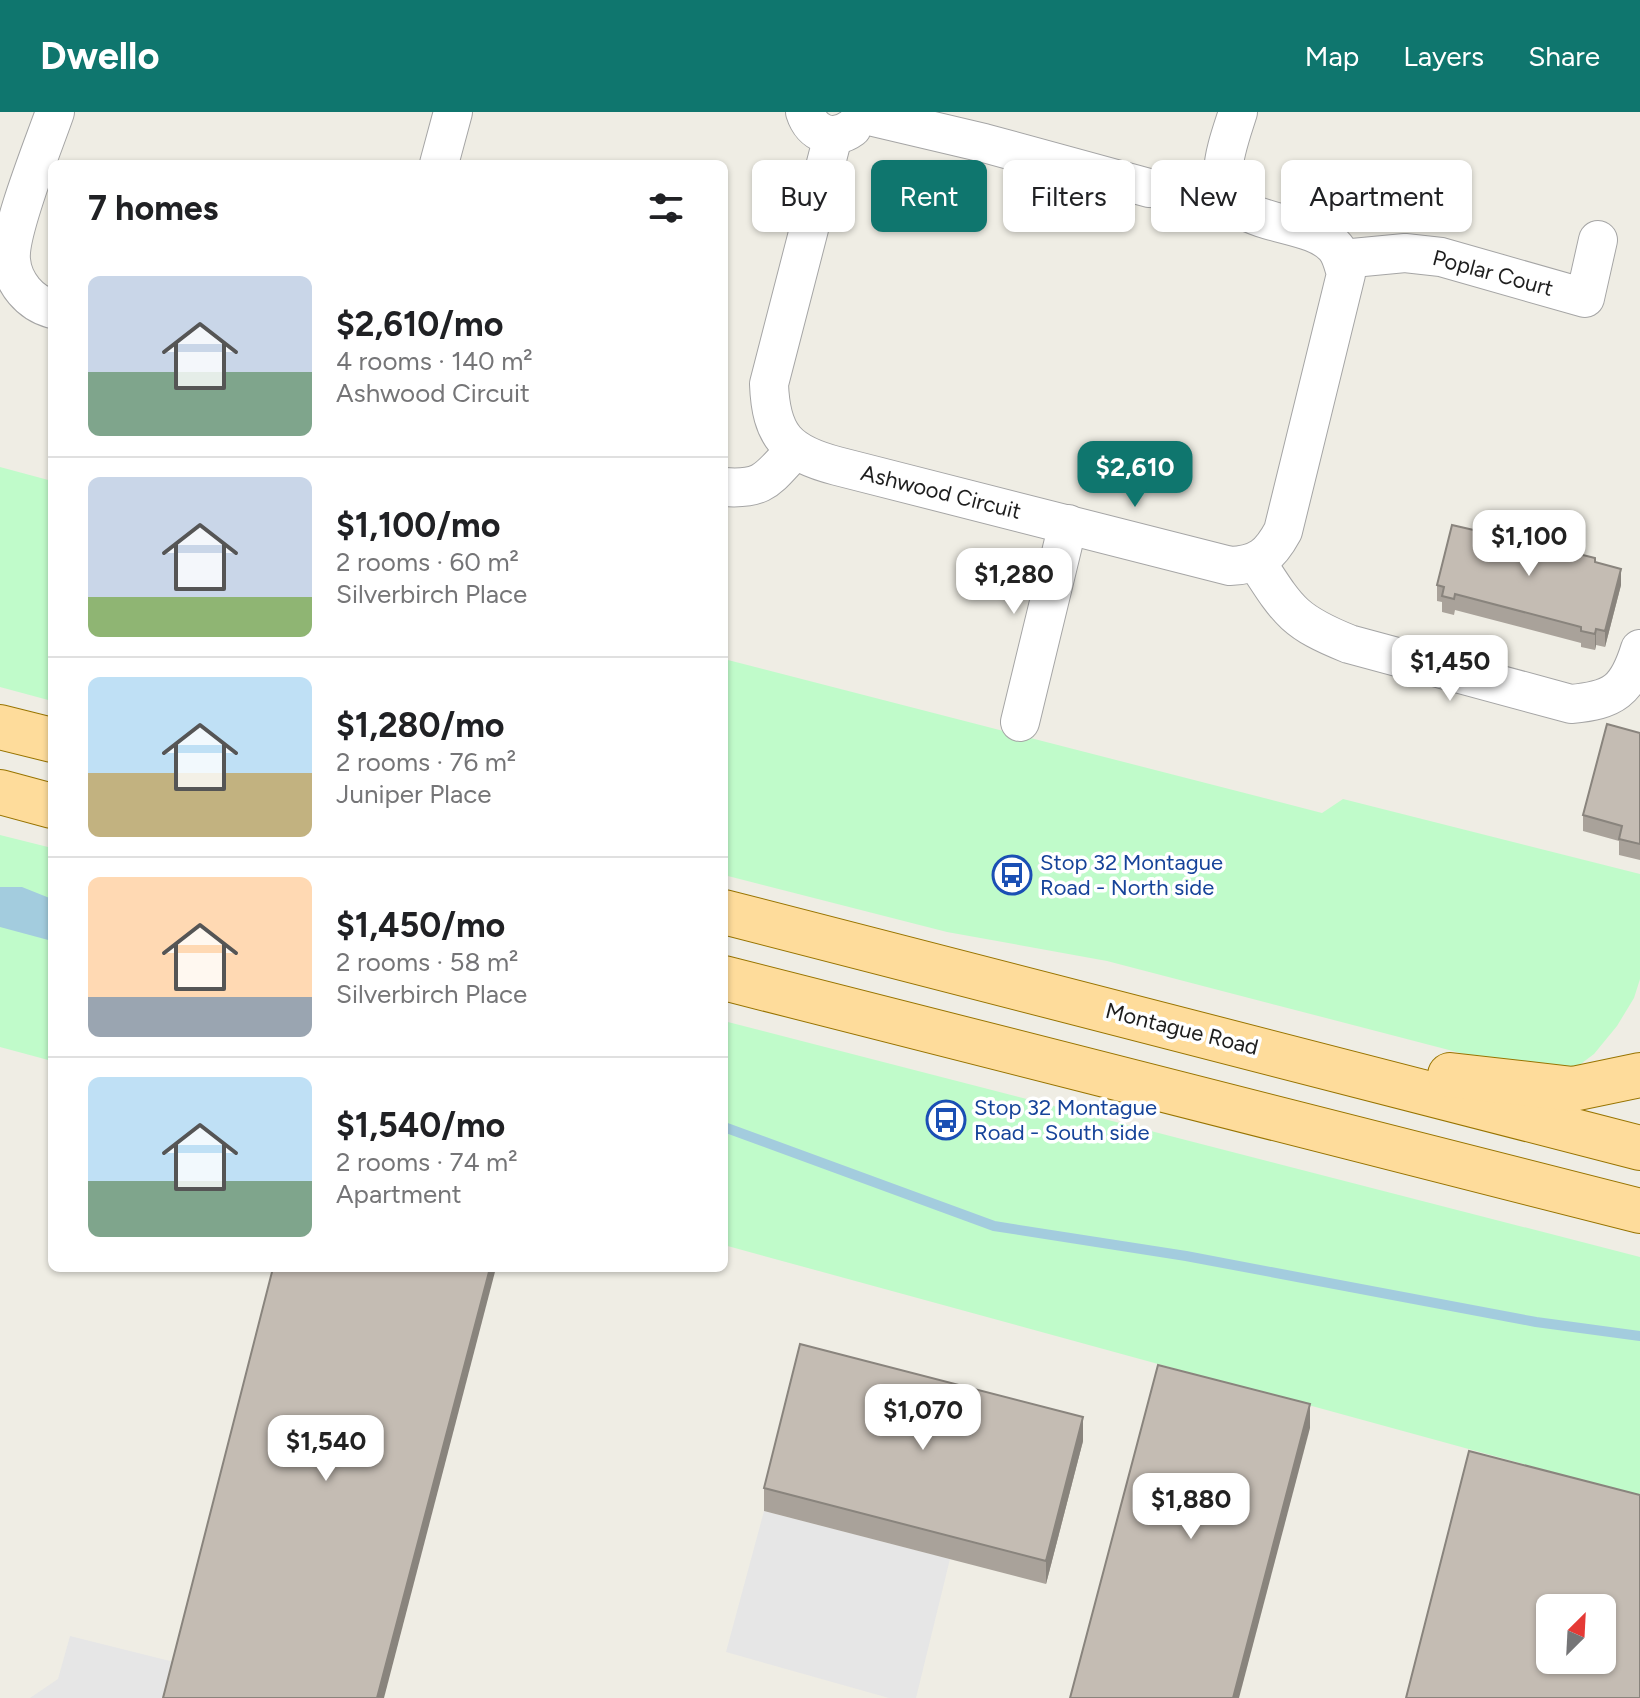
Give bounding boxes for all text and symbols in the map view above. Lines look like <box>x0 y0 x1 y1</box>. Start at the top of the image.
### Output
text: Dwello <box>40 33 160 79</box>
text: Map <box>1305 39 1359 73</box>
text: Layers <box>1403 39 1484 73</box>
text: Share <box>1528 39 1600 73</box>
chip: Buy <box>752 160 855 232</box>
chip: Rent <box>871 160 987 232</box>
chip: Filters <box>1003 160 1135 232</box>
chip: New <box>1151 160 1265 232</box>
chip: Apartment <box>1281 160 1472 232</box>
icon: filters <box>644 186 688 230</box>
text: 7 homes <box>88 188 218 229</box>
street label: Poplar Court <box>1430 244 1556 302</box>
text: $2,610/mo <box>336 304 503 345</box>
icon: home <box>152 308 248 404</box>
text: 4 rooms · 140 m² <box>336 345 533 377</box>
text: Ashwood Circuit <box>336 377 530 409</box>
pin: $2,610 <box>1070 441 1200 509</box>
text: $2,610 <box>1095 451 1175 483</box>
street label: Ashwood Circuit <box>858 459 1024 525</box>
text: $1,100/mo <box>336 505 500 546</box>
icon: home <box>152 509 248 605</box>
pin: $1,100 <box>1464 510 1594 578</box>
text: $1,100 <box>1491 520 1567 552</box>
text: 2 rooms · 60 m² <box>336 546 519 578</box>
pin: $1,280 <box>949 548 1079 616</box>
text: $1,280 <box>974 558 1054 590</box>
text: Silverbirch Place <box>336 578 527 610</box>
pin: $1,450 <box>1385 635 1515 703</box>
text: $1,450 <box>1410 645 1490 677</box>
text: $1,280/mo <box>336 705 505 746</box>
icon: home <box>152 709 248 805</box>
text: 2 rooms · 76 m² <box>336 746 516 778</box>
text: Juniper Place <box>336 778 492 810</box>
place label: Stop 32 Montague Road - North side <box>1040 849 1223 901</box>
bus stop icon: Stop 32 Montague Road - North side <box>991 854 1033 896</box>
text: $1,450/mo <box>336 905 505 946</box>
icon: home <box>152 909 248 1005</box>
text: 2 rooms · 58 m² <box>336 946 518 978</box>
text: Silverbirch Place <box>336 978 527 1010</box>
street label: Montague Road <box>1103 997 1261 1061</box>
place label: Stop 32 Montague Road - South side <box>974 1094 1157 1146</box>
bus stop icon: Stop 32 Montague Road - South side <box>925 1099 967 1141</box>
text: $1,540/mo <box>336 1105 505 1146</box>
icon: home <box>152 1109 248 1205</box>
text: 2 rooms · 74 m² <box>336 1146 518 1178</box>
text: Apartment <box>336 1178 462 1210</box>
pin: $1,070 <box>858 1384 988 1452</box>
text: $1,070 <box>883 1394 963 1426</box>
pin: $1,540 <box>261 1415 391 1483</box>
text: $1,540 <box>286 1425 366 1457</box>
pin: $1,880 <box>1126 1473 1256 1541</box>
text: $1,880 <box>1151 1483 1231 1515</box>
north arrow <box>1536 1594 1616 1674</box>
map controls <box>1536 1594 1616 1674</box>

